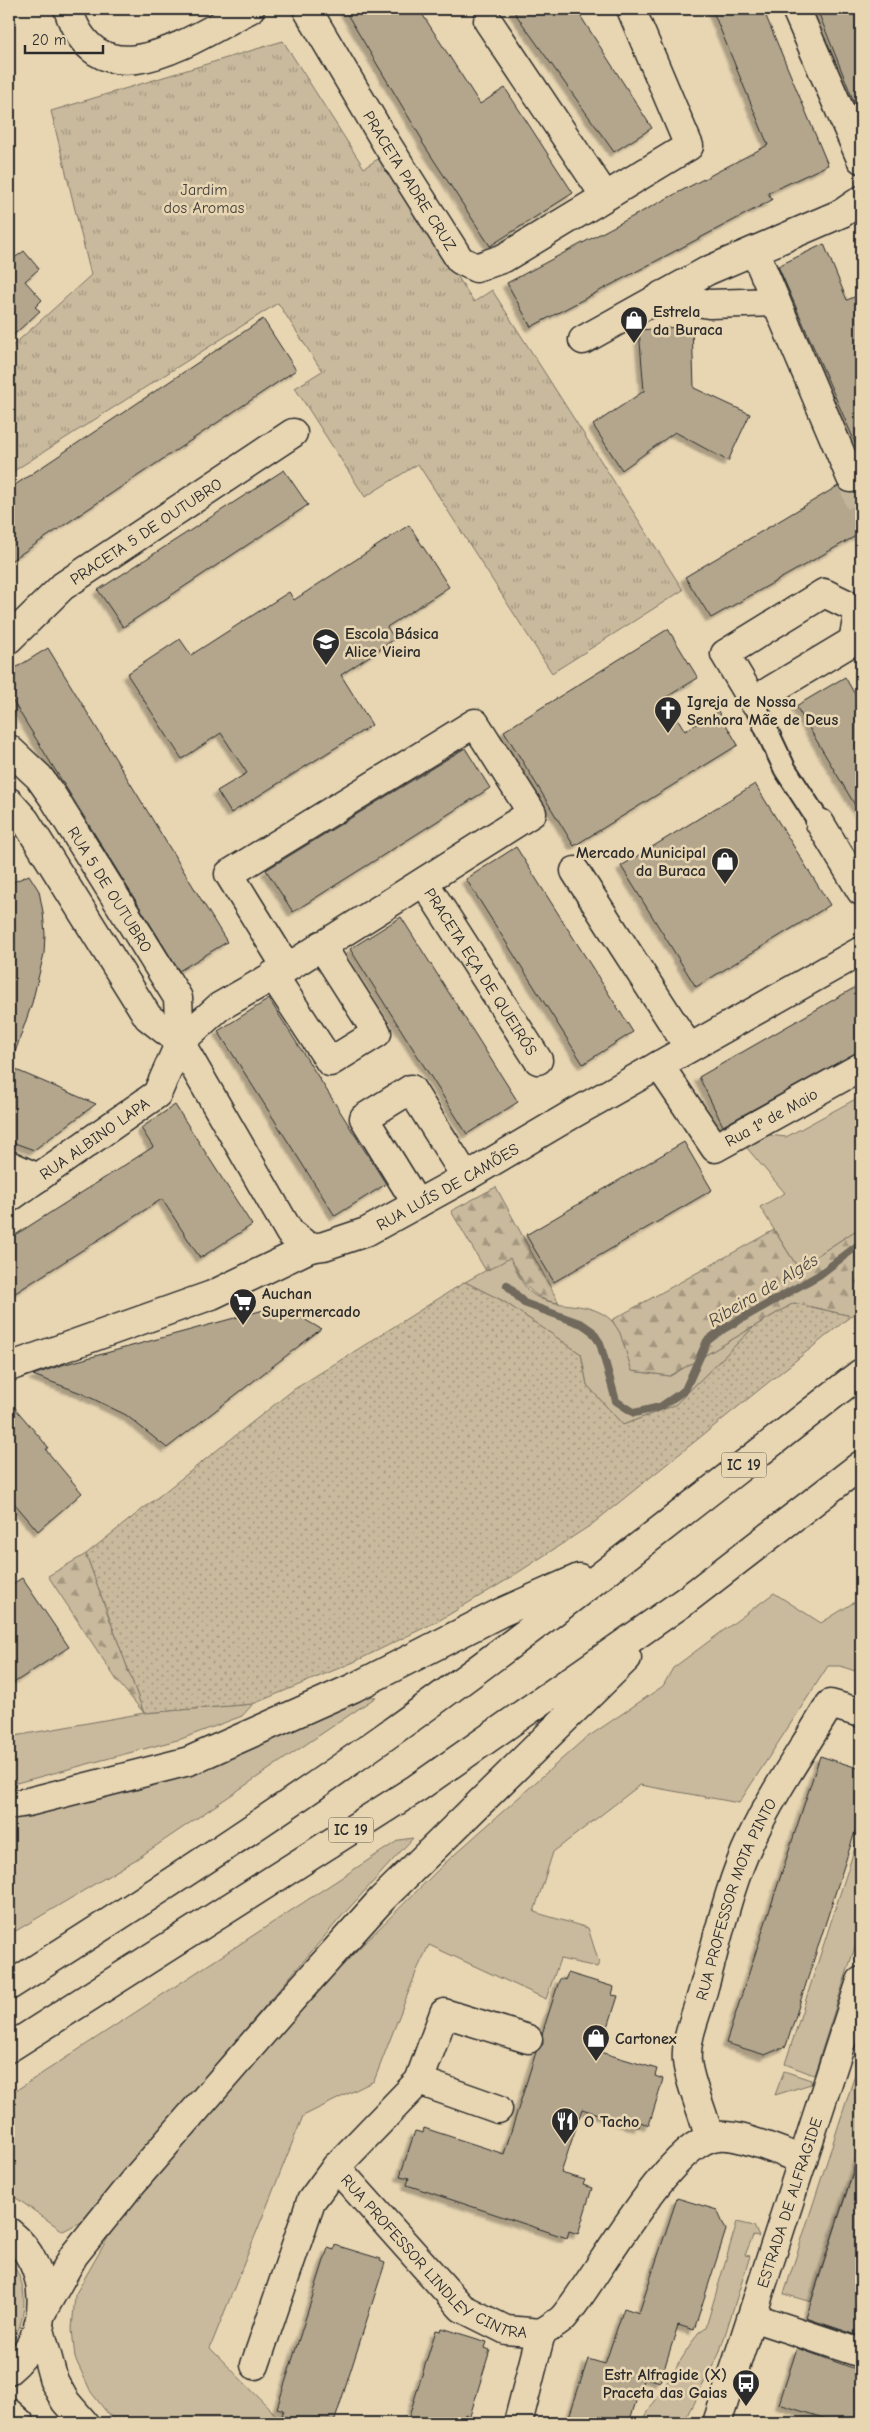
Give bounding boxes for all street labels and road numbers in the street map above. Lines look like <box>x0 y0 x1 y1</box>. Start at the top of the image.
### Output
street label: PRACETA PADRE CRUZ <box>359 108 460 254</box>
street label: PRACETA 5 DE OUTUBRO <box>67 475 226 589</box>
street label: RUA 5 DE OUTUBRO <box>64 824 155 956</box>
street label: PRACETA EÇA DE QUEIRÓS <box>420 885 541 1059</box>
street label: Rua 1º de Maio <box>722 1085 821 1151</box>
street label: RUA ALBINO LAPA <box>36 1094 153 1184</box>
street label: RUA LUÍS DE CAMÕES <box>374 1140 522 1234</box>
road number: IC 19 <box>722 1452 766 1478</box>
street label: RUA PROFESSOR MOTA PINTO <box>693 1795 780 2003</box>
road number: IC 19 <box>328 1818 374 1842</box>
street label: ESTRADA DE ALFRAGIDE <box>754 2115 826 2290</box>
street label: RUA PROFESSOR LINDLEY CINTRA <box>337 2171 528 2342</box>

